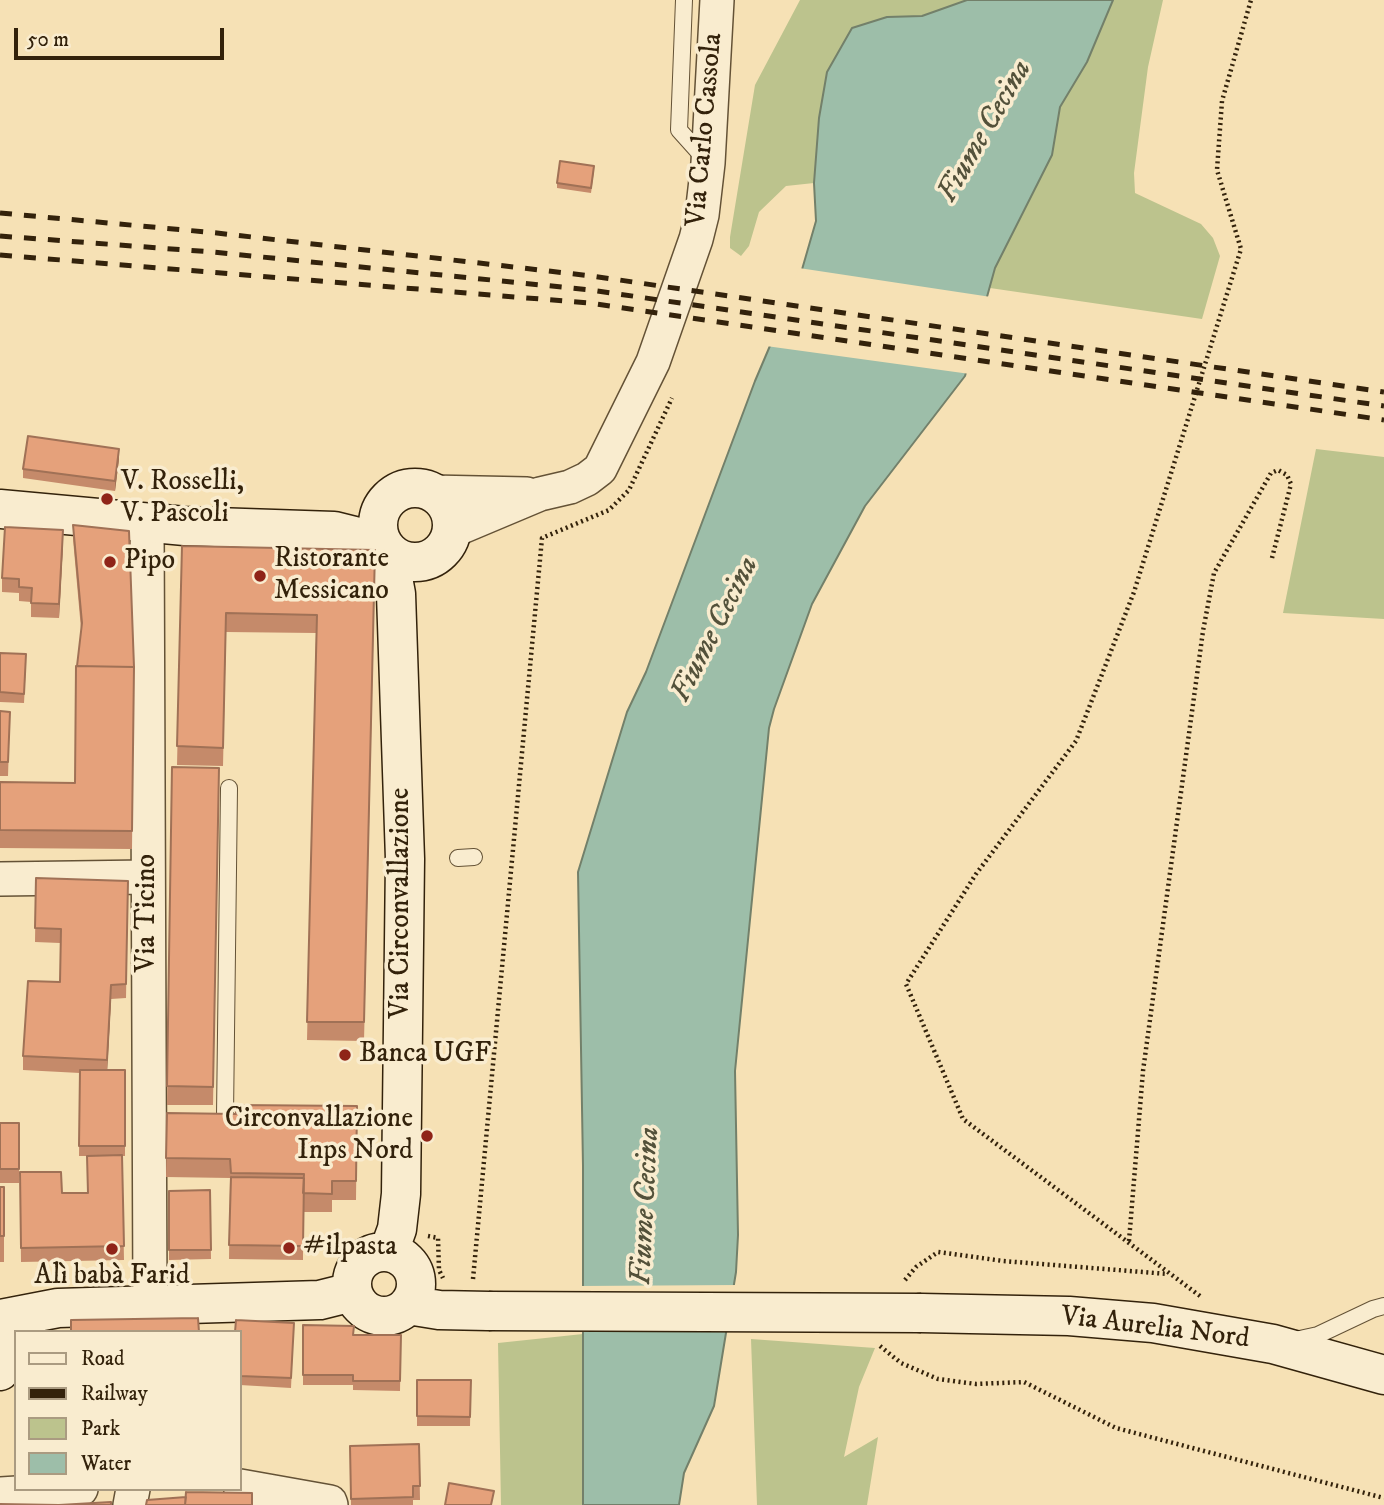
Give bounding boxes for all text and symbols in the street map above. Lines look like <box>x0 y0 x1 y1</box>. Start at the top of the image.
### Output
scale bar <box>18 14 228 58</box>
text: 50 m <box>27 27 69 53</box>
street label: Via Carlo Cassola <box>681 32 731 228</box>
water label: Fiume Cecina <box>931 55 1041 209</box>
place label: V. Rosselli, V. Pascoli <box>121 466 244 532</box>
marker: V. Rosselli, V. Pascoli <box>99 491 115 507</box>
place label: Ristorante Messicano <box>274 543 389 609</box>
place label: Pipo <box>124 545 175 579</box>
water label: Fiume Cecina <box>664 551 768 709</box>
marker: Pipo <box>102 554 118 570</box>
marker: Ristorante Messicano <box>252 568 268 584</box>
street label: Via Circonvallazione <box>385 788 419 1018</box>
street label: Via Ticino <box>131 854 165 972</box>
place label: Banca UGF <box>359 1038 491 1072</box>
marker: Banca UGF <box>337 1047 353 1063</box>
place label: Circonvallazione Inps Nord <box>225 1103 413 1169</box>
water label: Fiume Cecina <box>625 1126 669 1286</box>
marker: Circonvallazione Inps Nord <box>419 1128 435 1144</box>
place label: #ilpasta <box>303 1231 397 1265</box>
marker: #ilpasta <box>281 1240 297 1256</box>
marker: Alì babà Farid <box>104 1241 120 1257</box>
place label: Alì babà Farid <box>34 1260 190 1294</box>
street label: Via Aurelia Nord <box>1059 1301 1251 1357</box>
legend <box>14 1330 242 1491</box>
text: Road <box>81 1346 125 1372</box>
text: Railway <box>81 1381 148 1407</box>
text: Park <box>81 1416 120 1442</box>
text: Water <box>81 1451 131 1477</box>

